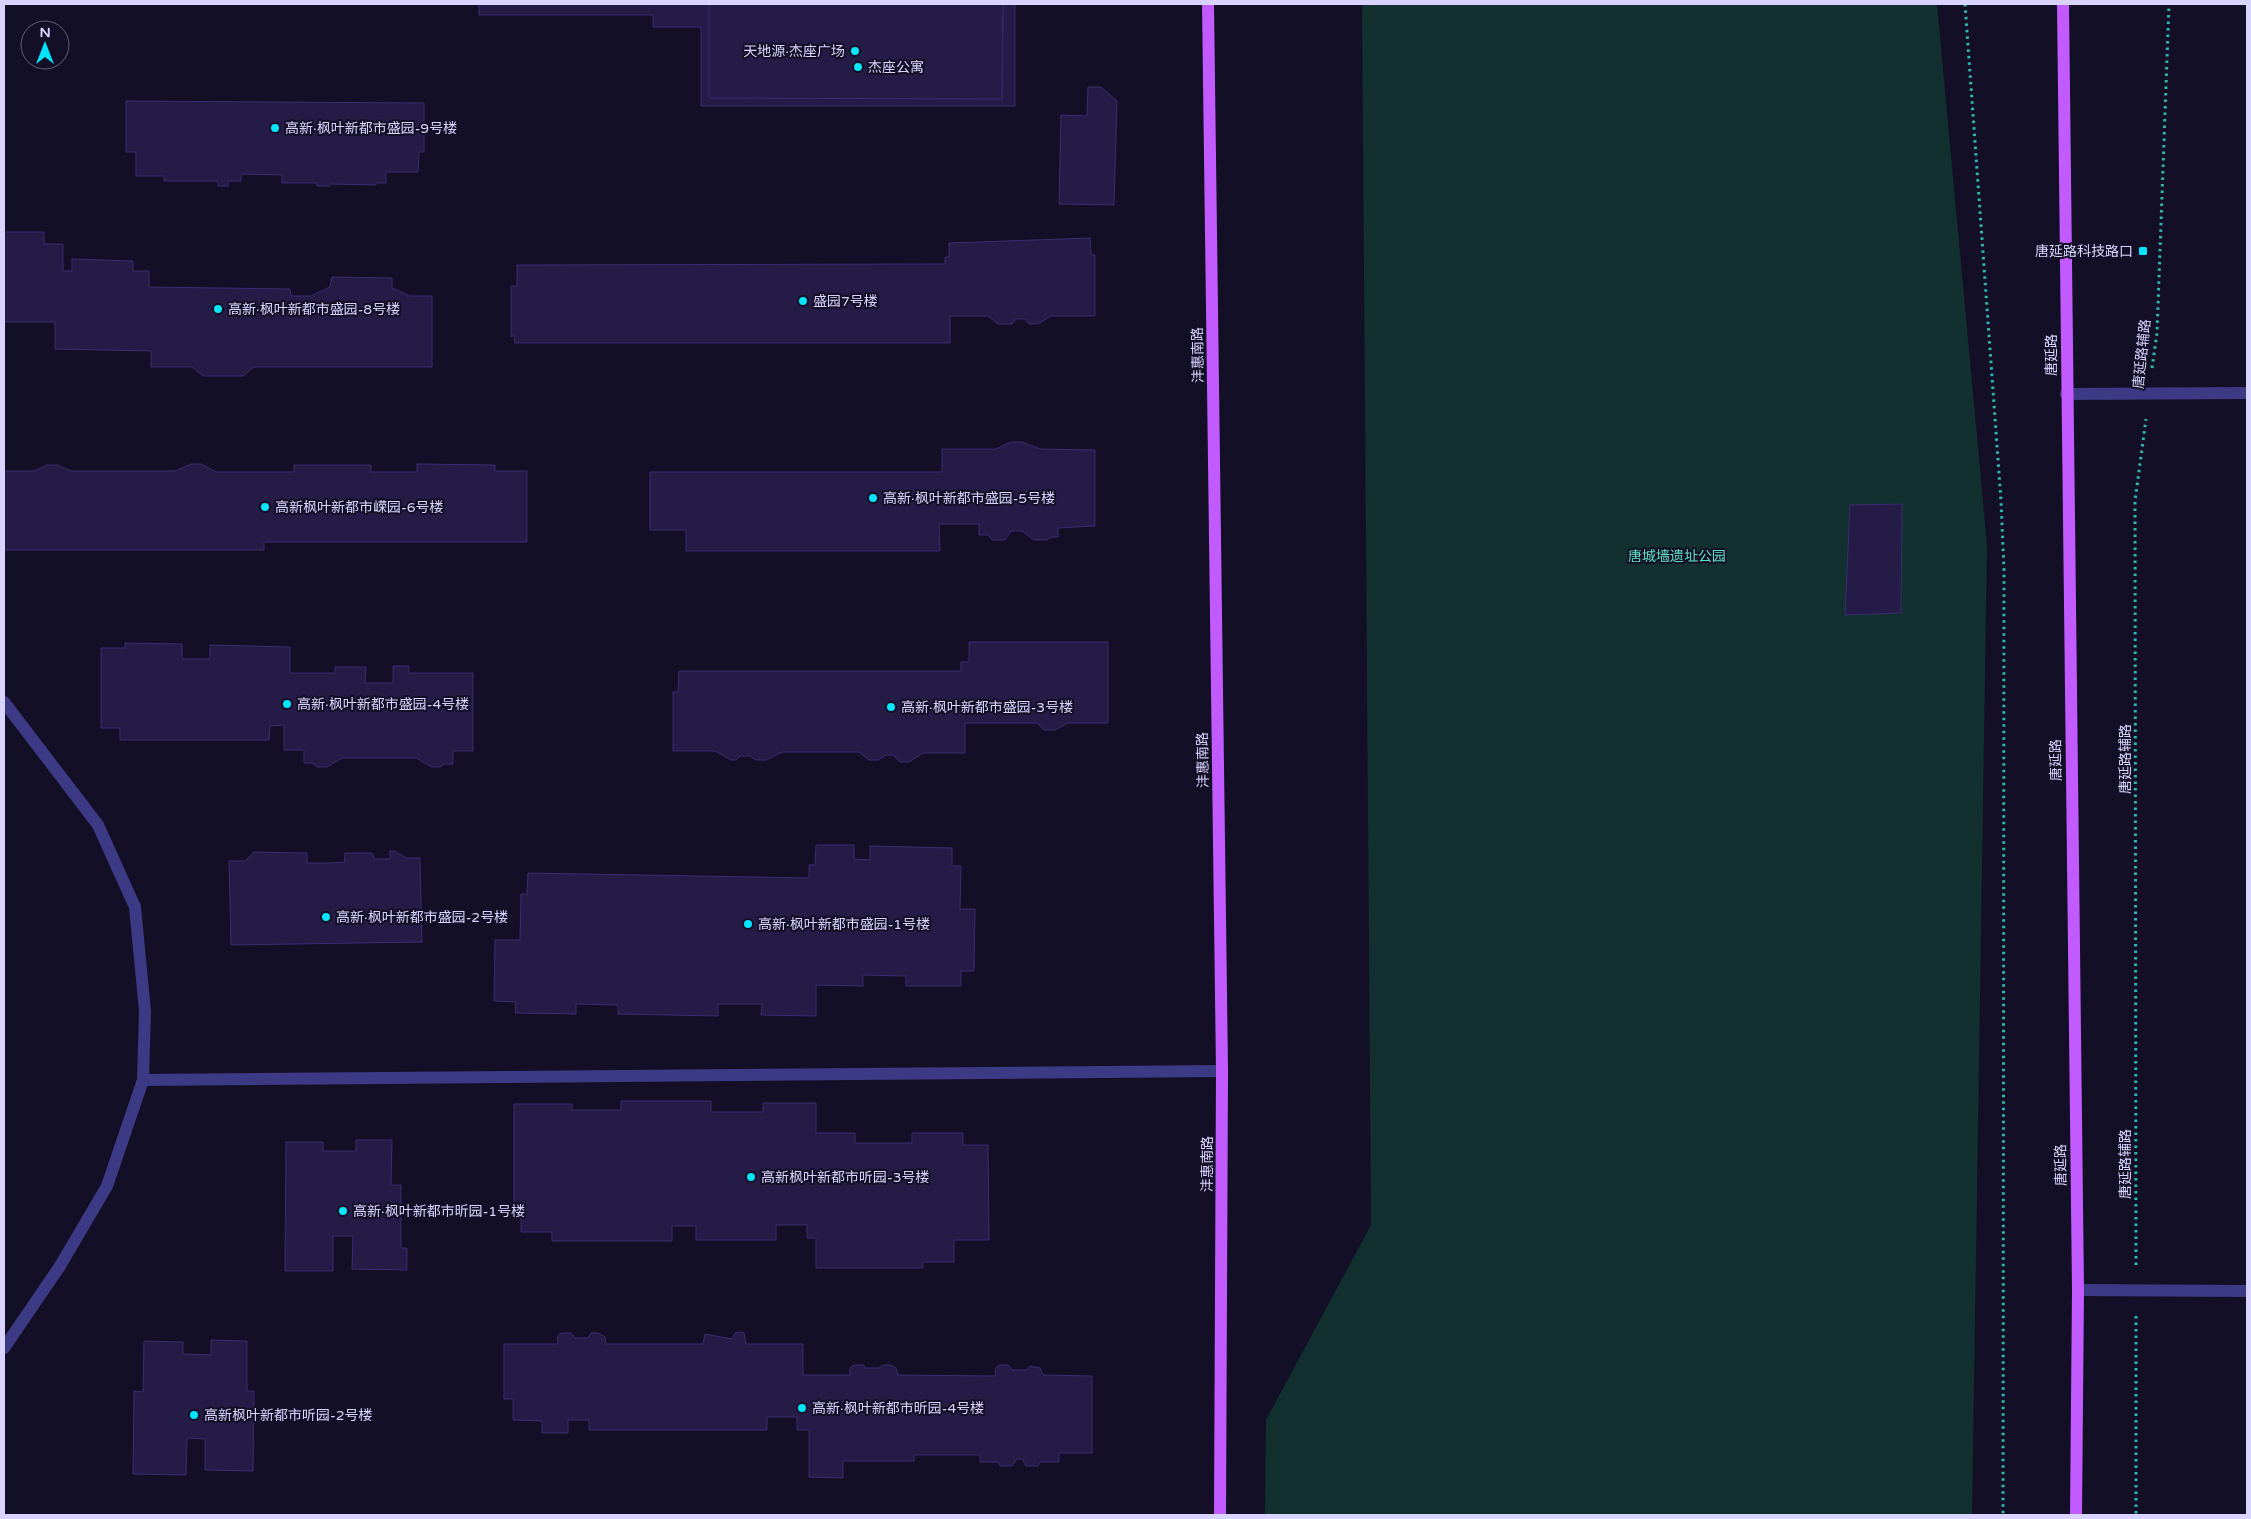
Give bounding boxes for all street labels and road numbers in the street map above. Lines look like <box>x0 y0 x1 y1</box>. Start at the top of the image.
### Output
street label: 唐延路辅路 <box>2130 318 2154 390</box>
street label: 沣惠南路 <box>1189 327 1207 383</box>
street label: 唐延路 <box>2043 334 2060 376</box>
street label: 唐延路辅路 <box>2117 724 2134 794</box>
street label: 沣惠南路 <box>1194 732 1212 788</box>
street label: 唐延路 <box>2047 739 2065 781</box>
street label: 唐延路辅路 <box>2117 1129 2134 1199</box>
street label: 沣惠南路 <box>1199 1136 1216 1192</box>
street label: 唐延路 <box>2052 1144 2070 1186</box>

